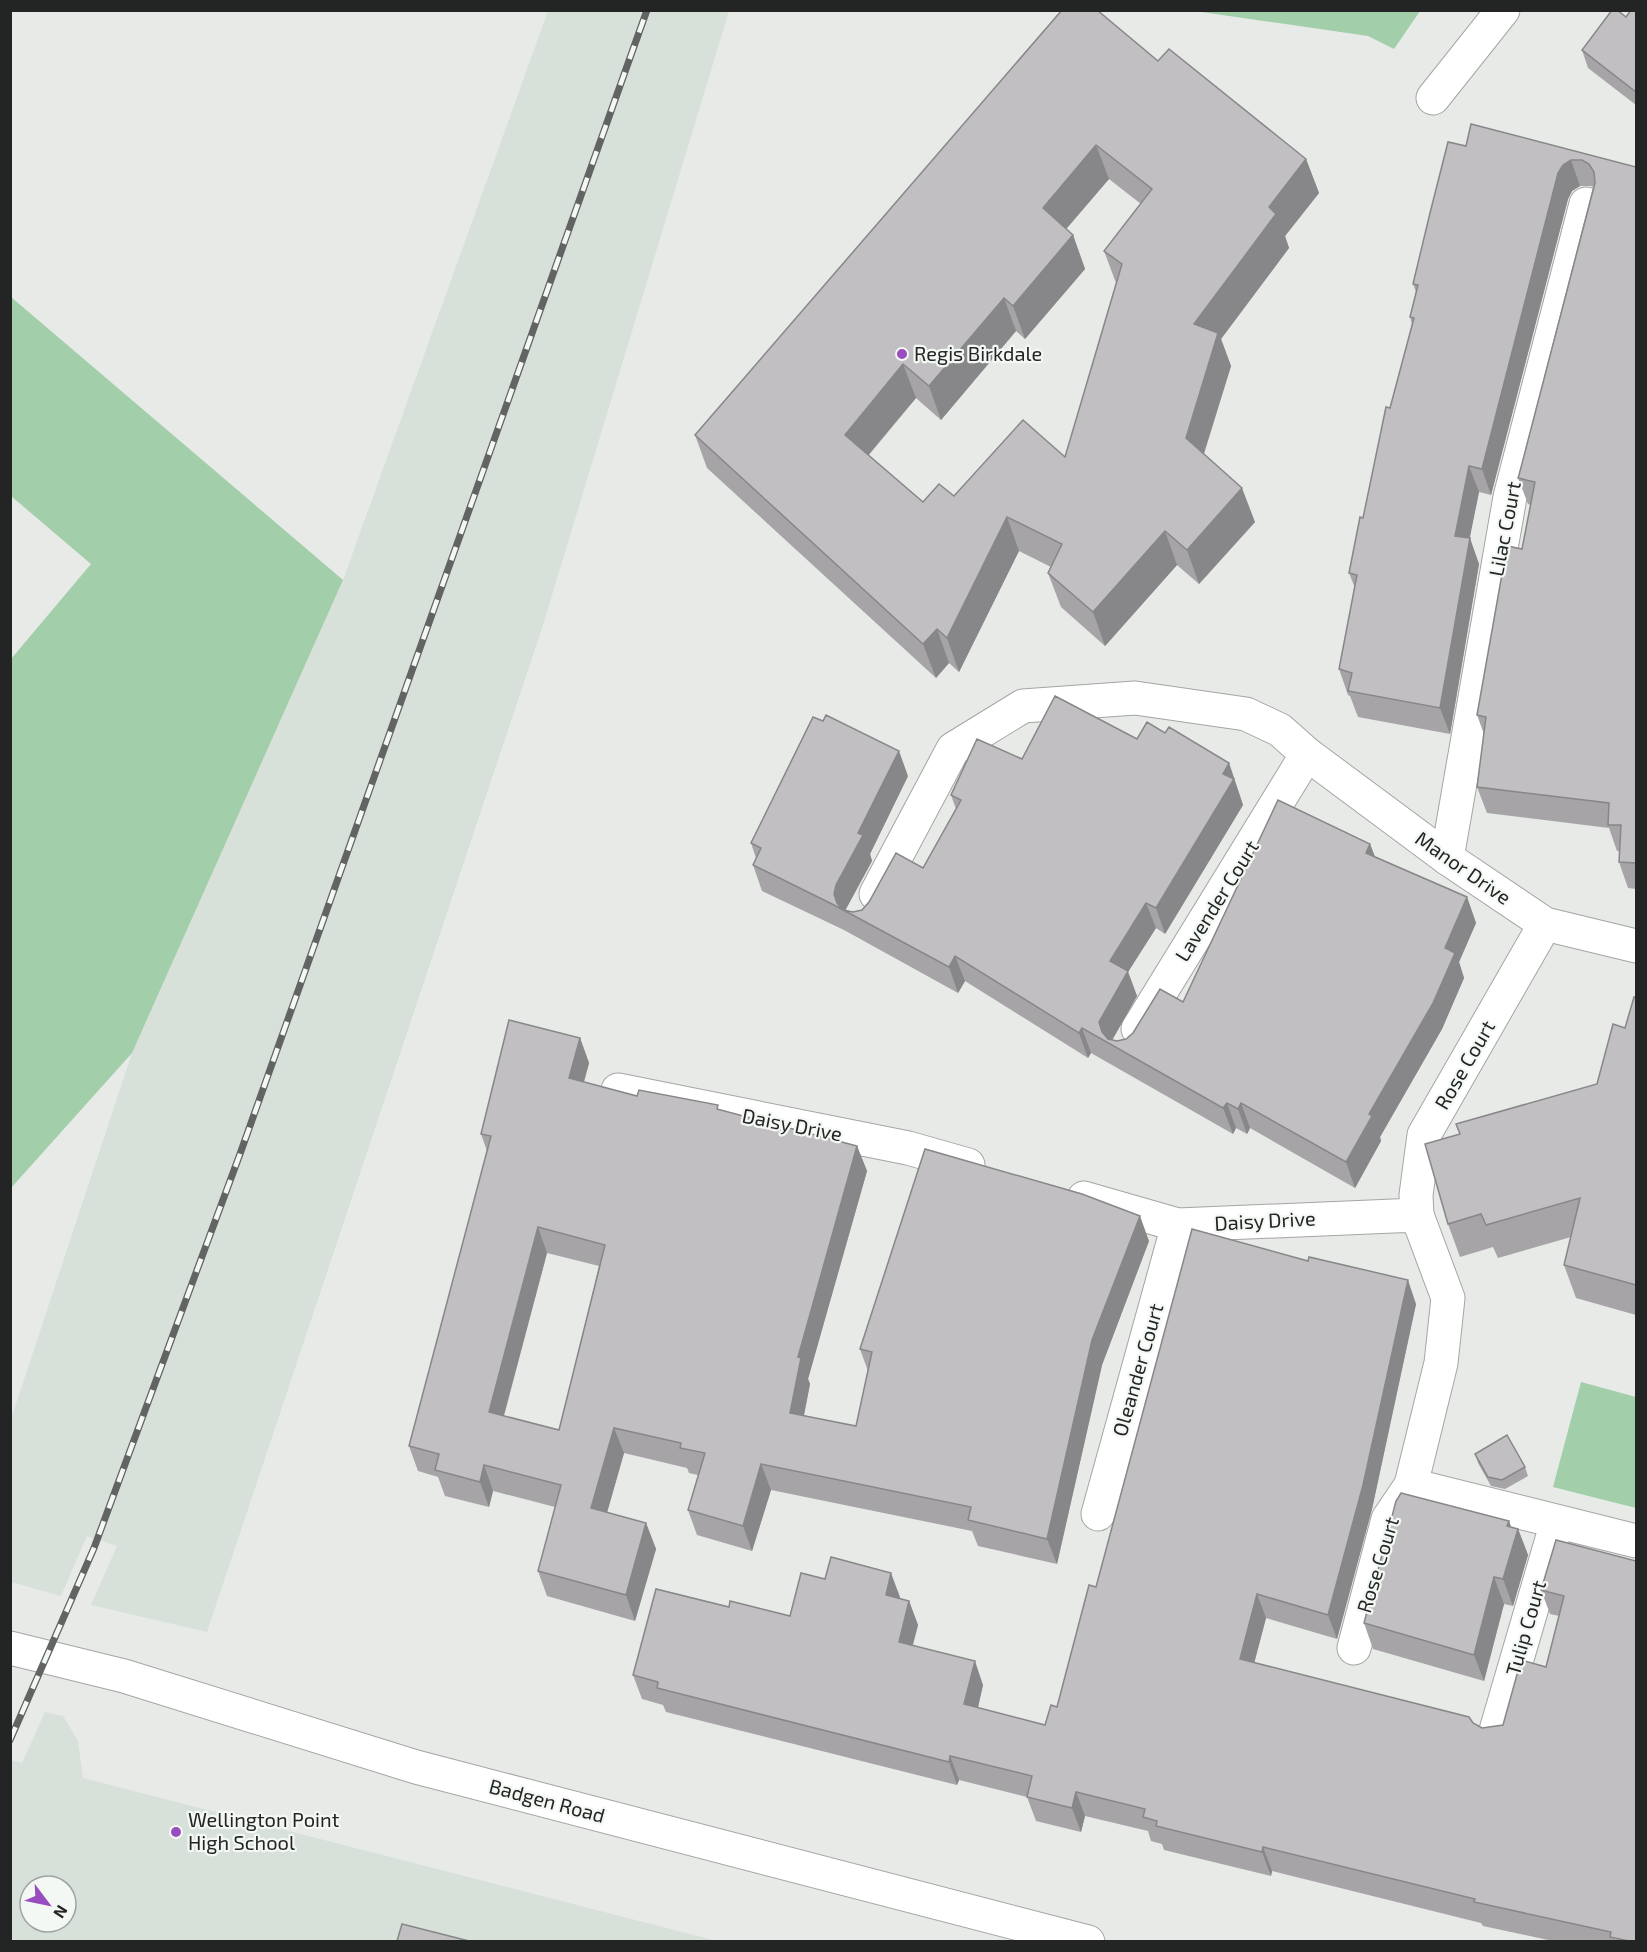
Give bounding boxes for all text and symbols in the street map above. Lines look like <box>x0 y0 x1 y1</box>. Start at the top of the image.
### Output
place label: Regis Birkdale <box>914 341 1042 365</box>
marker: Regis Birkdale <box>895 347 909 361</box>
street label: Lilac Court <box>1483 479 1525 578</box>
street label: Manor Drive <box>1411 826 1516 909</box>
street label: Lavender Court <box>1169 835 1263 965</box>
street label: Rose Court <box>1429 1015 1499 1113</box>
street label: Daisy Drive <box>740 1103 844 1145</box>
street label: Daisy Drive <box>1214 1205 1316 1235</box>
street label: Oleander Court <box>1107 1300 1168 1439</box>
street label: Rose Court <box>1351 1514 1403 1615</box>
street label: Tulip Court <box>1500 1577 1550 1678</box>
street label: Badgen Road <box>487 1773 608 1827</box>
place label: Wellington Point High School <box>188 1807 340 1854</box>
marker: Wellington Point High School <box>169 1825 183 1839</box>
north arrow <box>18 1874 78 1934</box>
text: N <box>50 1902 72 1922</box>

